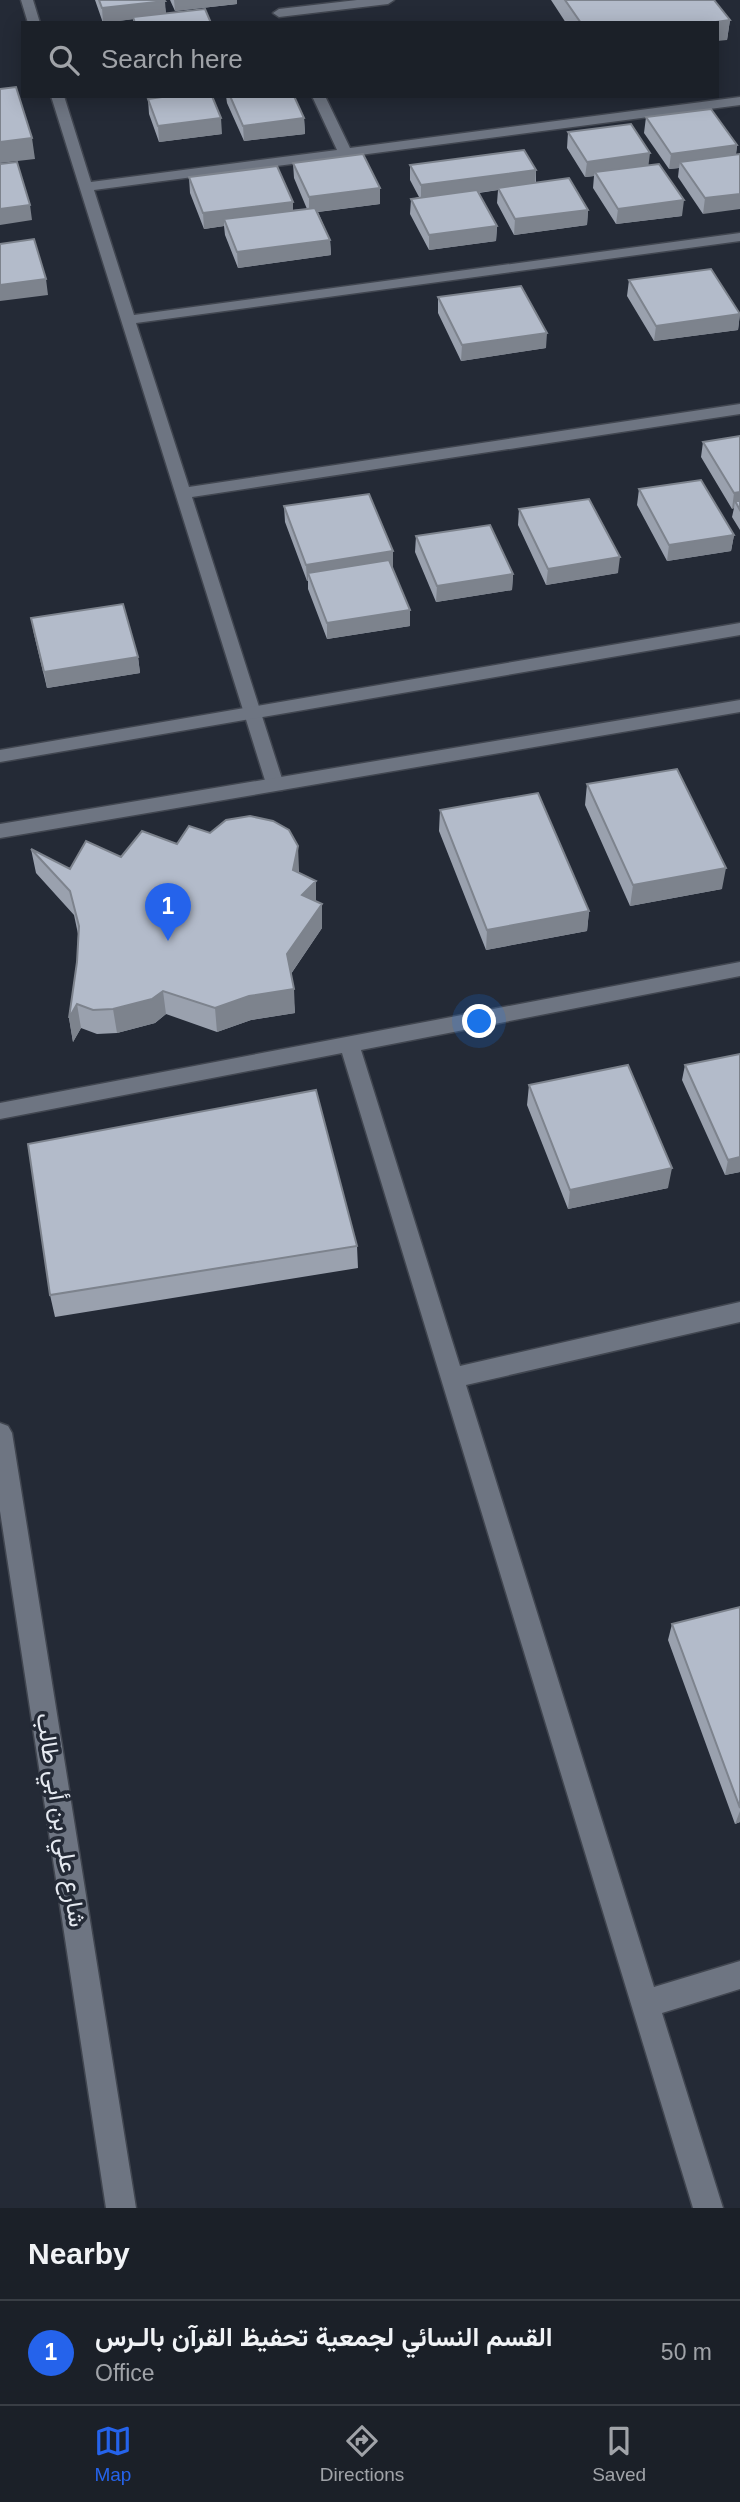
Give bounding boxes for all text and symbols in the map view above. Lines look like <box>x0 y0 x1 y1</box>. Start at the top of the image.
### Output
search box <box>21 21 719 98</box>
icon: search <box>45 41 83 79</box>
text: Search here <box>101 44 243 74</box>
pin: 1 <box>145 883 191 941</box>
your location <box>462 1004 496 1038</box>
street label: شارع علي بن أبي طالب <box>25 1711 92 1930</box>
text: Nearby <box>28 2237 130 2270</box>
text: القسم النسائي لجمعية تحفيظ القرآن بالـرس <box>95 2322 553 2352</box>
text: 1 <box>45 2339 57 2365</box>
text: 50 m <box>661 2339 712 2365</box>
text: Office <box>95 2360 155 2386</box>
tab: Map <box>94 2422 132 2486</box>
tab: Directions <box>320 2422 404 2486</box>
tab: Saved <box>592 2422 646 2486</box>

